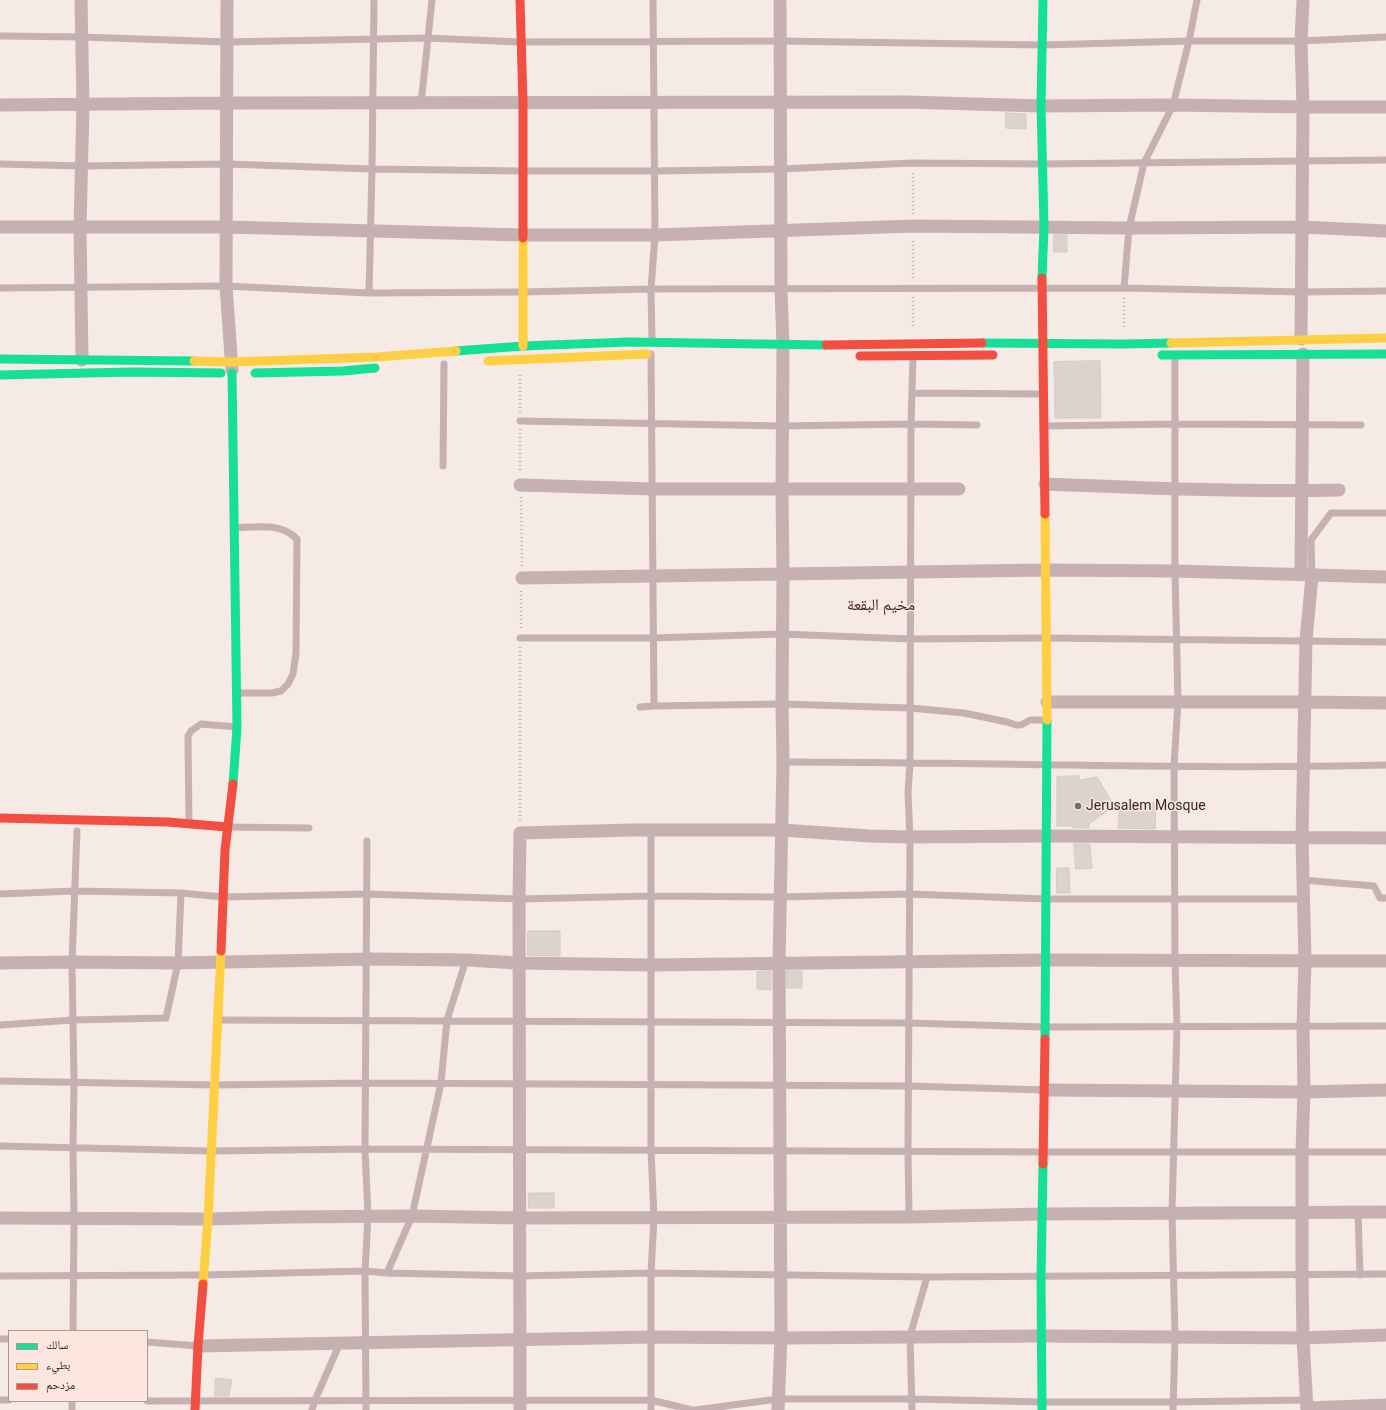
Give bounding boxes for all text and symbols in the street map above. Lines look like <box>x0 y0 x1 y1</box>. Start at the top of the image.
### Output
district label: مخيم البقعة <box>847 596 915 616</box>
place label: Jerusalem Mosque <box>1086 798 1206 814</box>
marker: Jerusalem Mosque <box>1073 801 1083 811</box>
legend <box>8 1330 148 1402</box>
text: سالك <box>46 1338 68 1352</box>
text: بطيء <box>46 1358 70 1372</box>
text: مزدحم <box>46 1378 75 1392</box>

